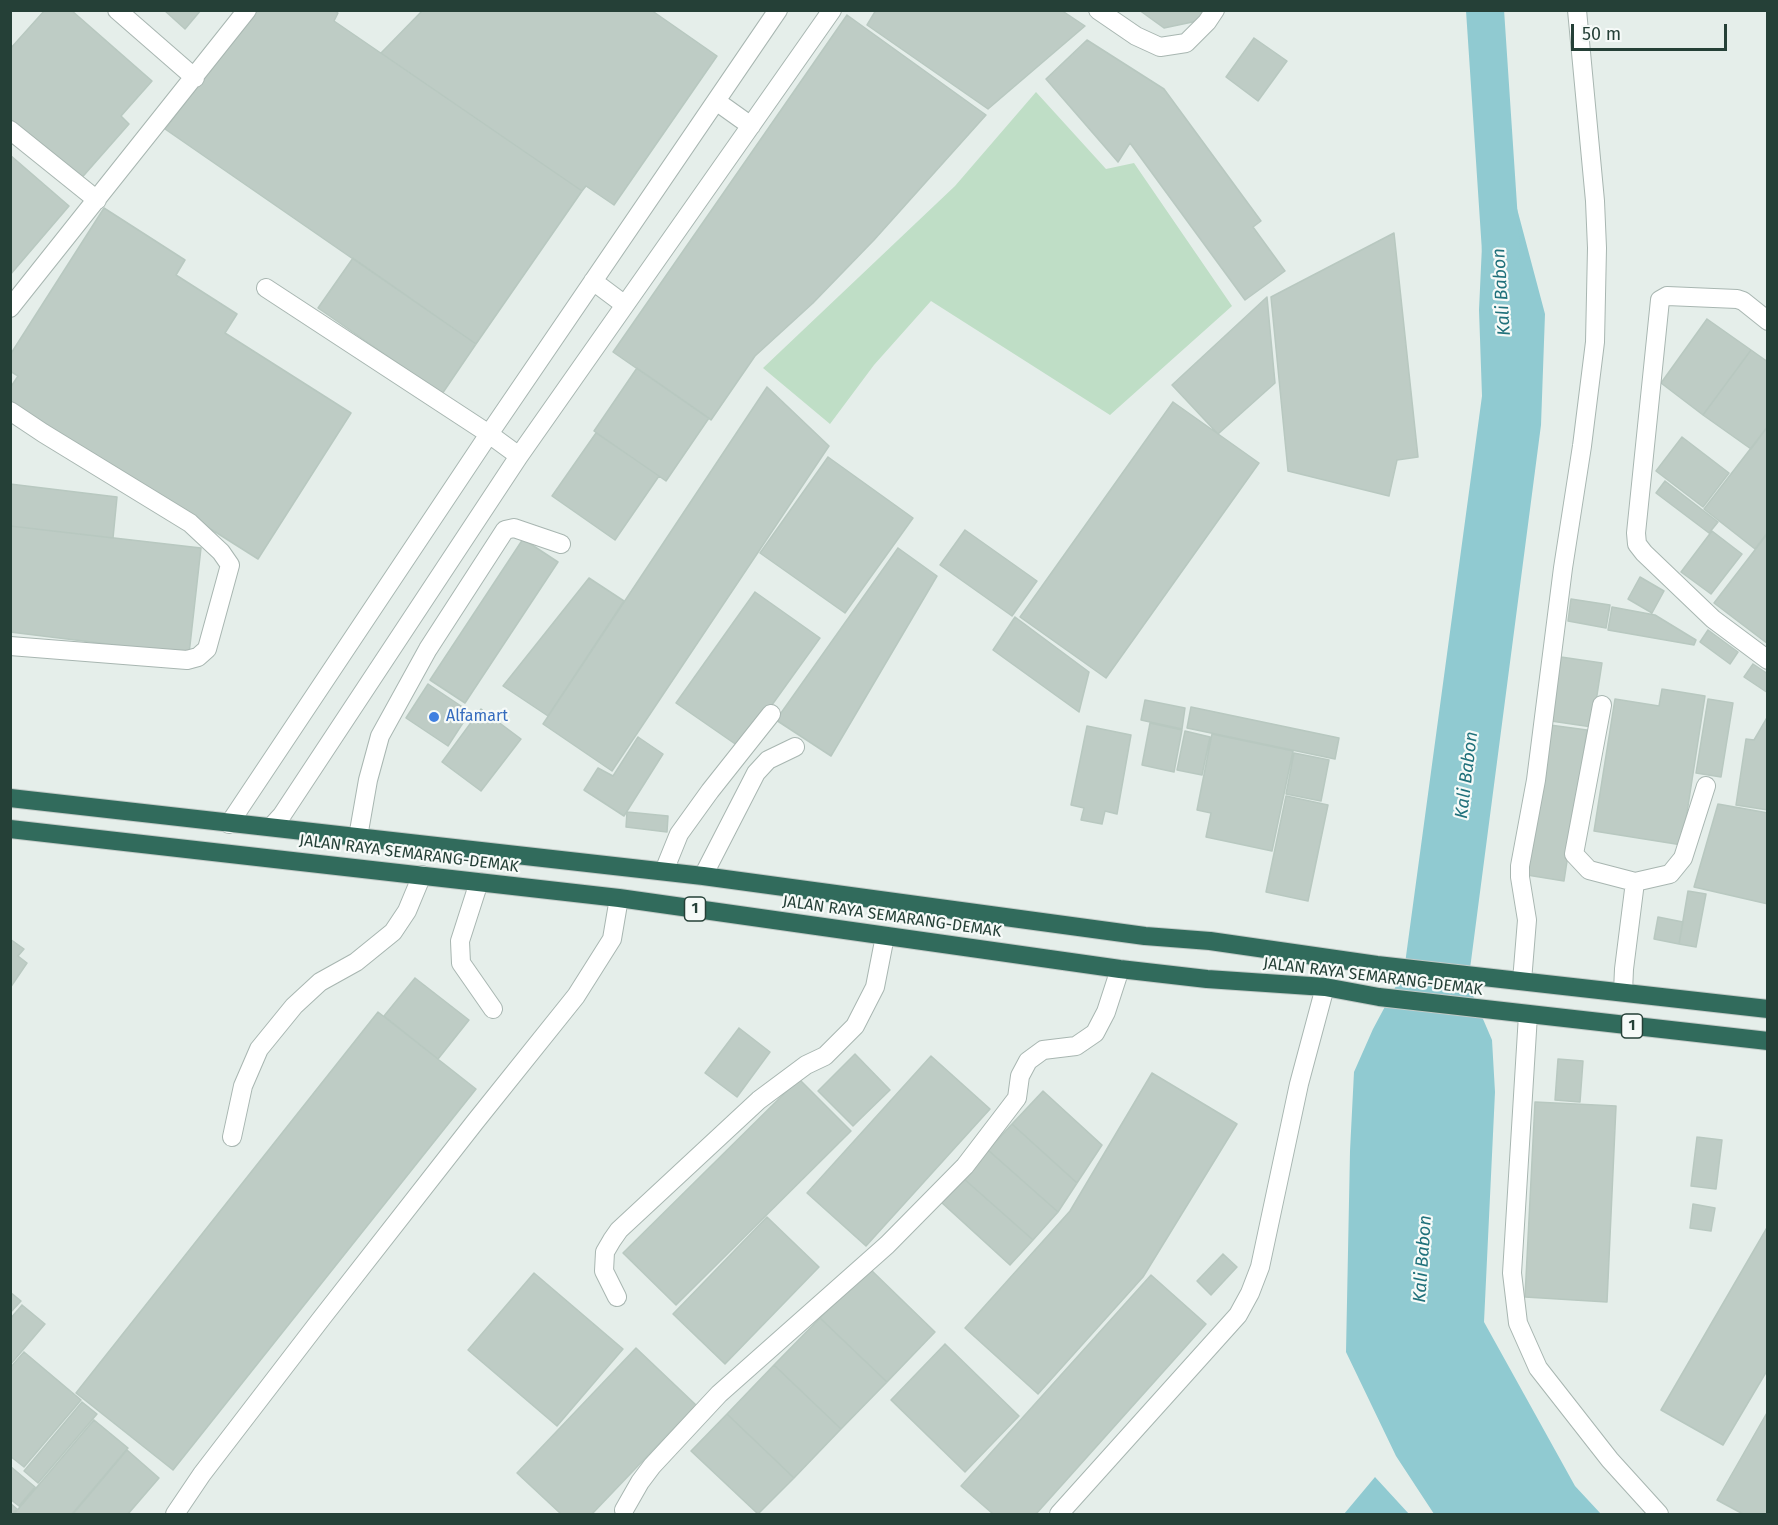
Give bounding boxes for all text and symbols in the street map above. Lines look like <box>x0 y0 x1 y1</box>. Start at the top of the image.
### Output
scale bar <box>1574 12 1730 50</box>
text: 50 m <box>1582 23 1621 45</box>
water label: Kali Babon <box>1488 248 1516 336</box>
place label: Alfamart <box>446 707 508 727</box>
marker: Alfamart <box>427 710 441 724</box>
water label: Kali Babon <box>1451 730 1483 820</box>
street label: JALAN RAYA SEMARANG-DEMAK <box>298 831 520 877</box>
street label: JALAN RAYA SEMARANG-DEMAK <box>781 892 1003 942</box>
road number: 1 <box>684 897 706 921</box>
street label: JALAN RAYA SEMARANG-DEMAK <box>1262 954 1484 1000</box>
road number: 1 <box>1622 1014 1642 1038</box>
water label: Kali Babon <box>1409 1215 1437 1303</box>

